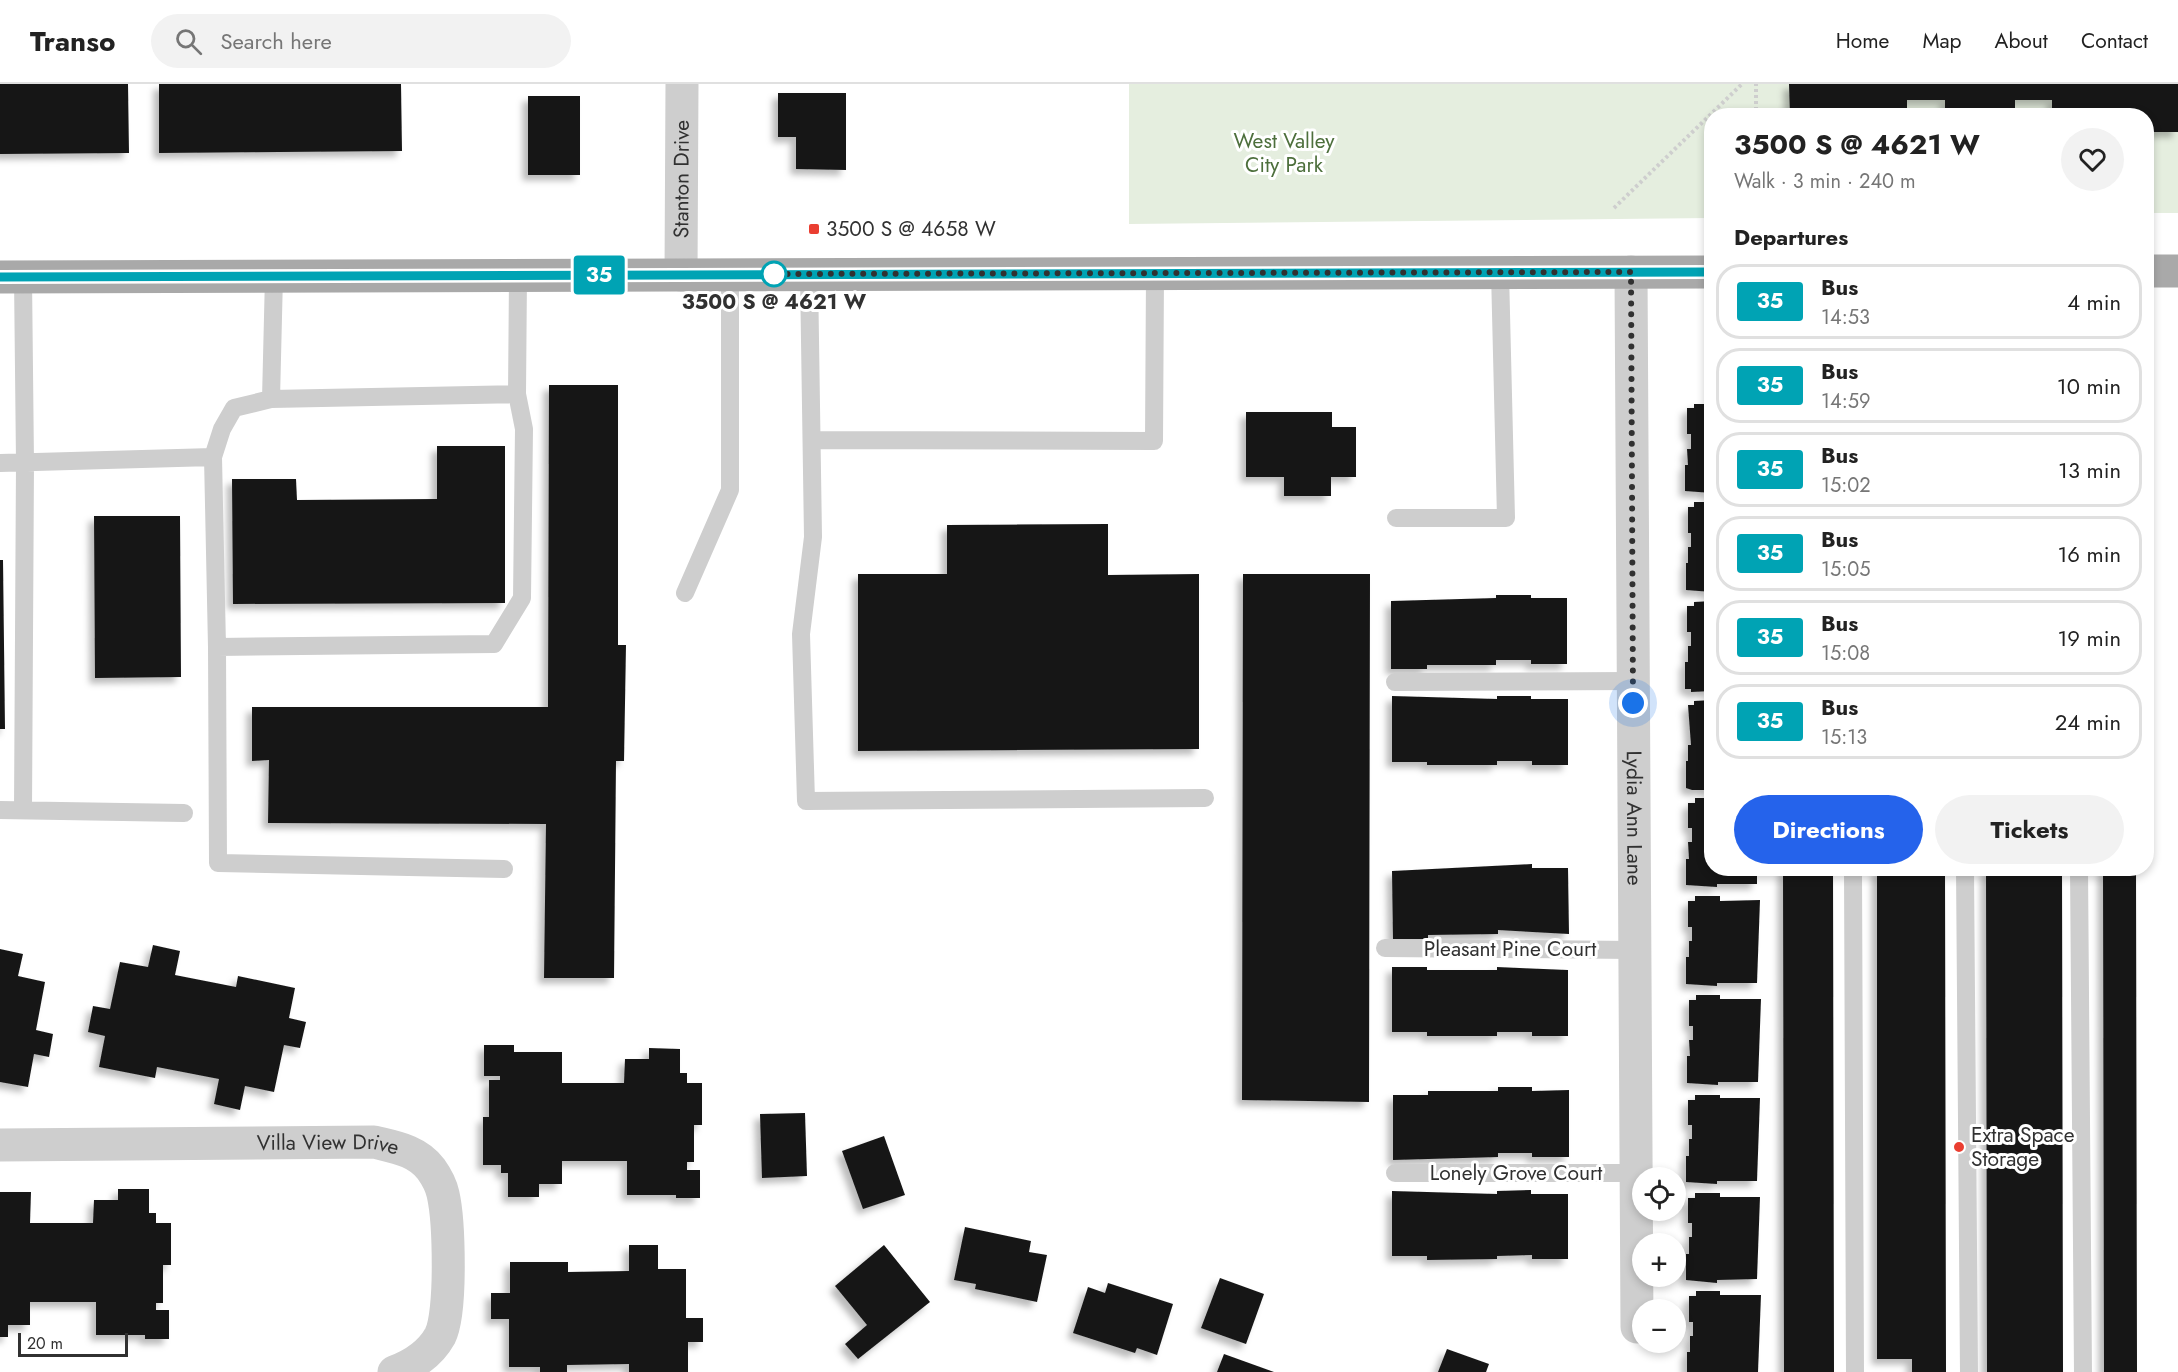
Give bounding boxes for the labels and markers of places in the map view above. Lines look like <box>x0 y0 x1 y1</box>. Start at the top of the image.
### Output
place label: 3500 S @ 4658 W <box>826 214 996 244</box>
marker: 3500 S @ 4658 W <box>807 222 821 236</box>
marker: 3500 S @ 4621 W <box>761 261 787 287</box>
place label: 3500 S @ 4621 W <box>682 287 867 317</box>
place label: Extra Space Storage <box>1971 1120 2075 1174</box>
marker: Extra Space Storage <box>1952 1140 1966 1154</box>

